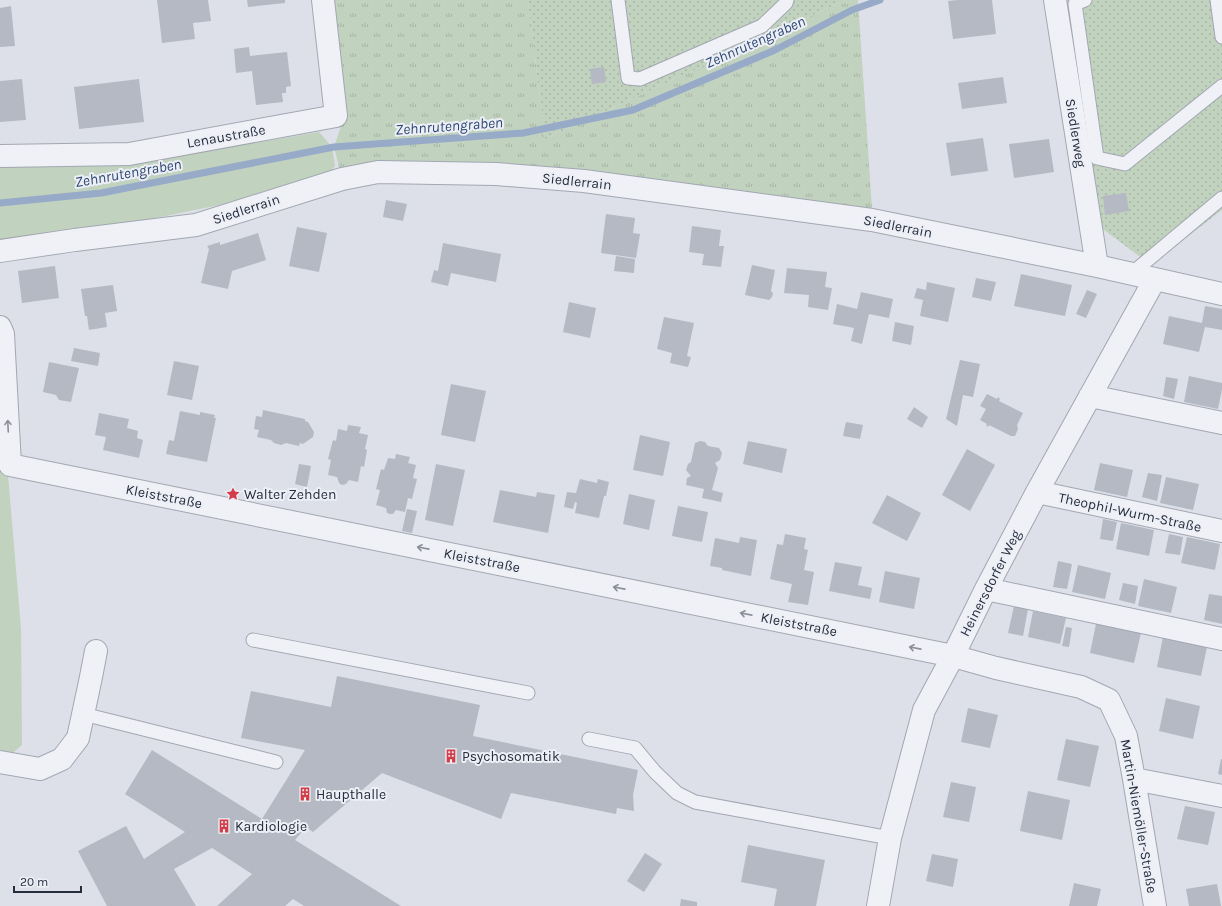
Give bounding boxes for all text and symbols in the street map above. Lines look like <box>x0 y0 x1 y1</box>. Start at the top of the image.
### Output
water label: Zehnrutengraben <box>702 12 808 72</box>
street label: Siedlerweg <box>1062 97 1089 169</box>
water label: Zehnrutengraben <box>394 113 504 139</box>
street label: Lenaustraße <box>185 121 267 152</box>
water label: Zehnrutengraben <box>73 155 183 191</box>
street label: Siedlerrain <box>541 169 612 194</box>
street label: Siedlerrain <box>210 191 282 228</box>
street label: Siedlerrain <box>862 211 934 241</box>
one-way arrow <box>4 420 11 433</box>
street label: Kleiststraße <box>124 481 204 512</box>
place icon: Walter Zehden <box>225 486 241 502</box>
place label: Walter Zehden <box>244 486 336 503</box>
street label: Theophil-Wurm-Straße <box>1057 489 1203 536</box>
street label: Heinersdorfer Weg <box>956 527 1025 639</box>
one-way arrow <box>417 544 430 552</box>
street label: Kleiststraße <box>442 545 522 576</box>
one-way arrow <box>613 584 626 592</box>
one-way arrow <box>740 609 753 617</box>
street label: Kleiststraße <box>759 609 839 640</box>
one-way arrow <box>909 643 922 651</box>
street label: Martin-Niemöller-Straße <box>1117 738 1160 895</box>
building icon: Psychosomatik <box>443 748 459 764</box>
place label: Psychosomatik <box>462 748 560 765</box>
building icon: Haupthalle <box>297 786 313 802</box>
place label: Haupthalle <box>316 786 386 803</box>
building icon: Kardiologie <box>216 818 232 834</box>
place label: Kardiologie <box>235 818 307 835</box>
scale bar <box>14 868 81 894</box>
text: 20 m <box>20 875 48 889</box>

